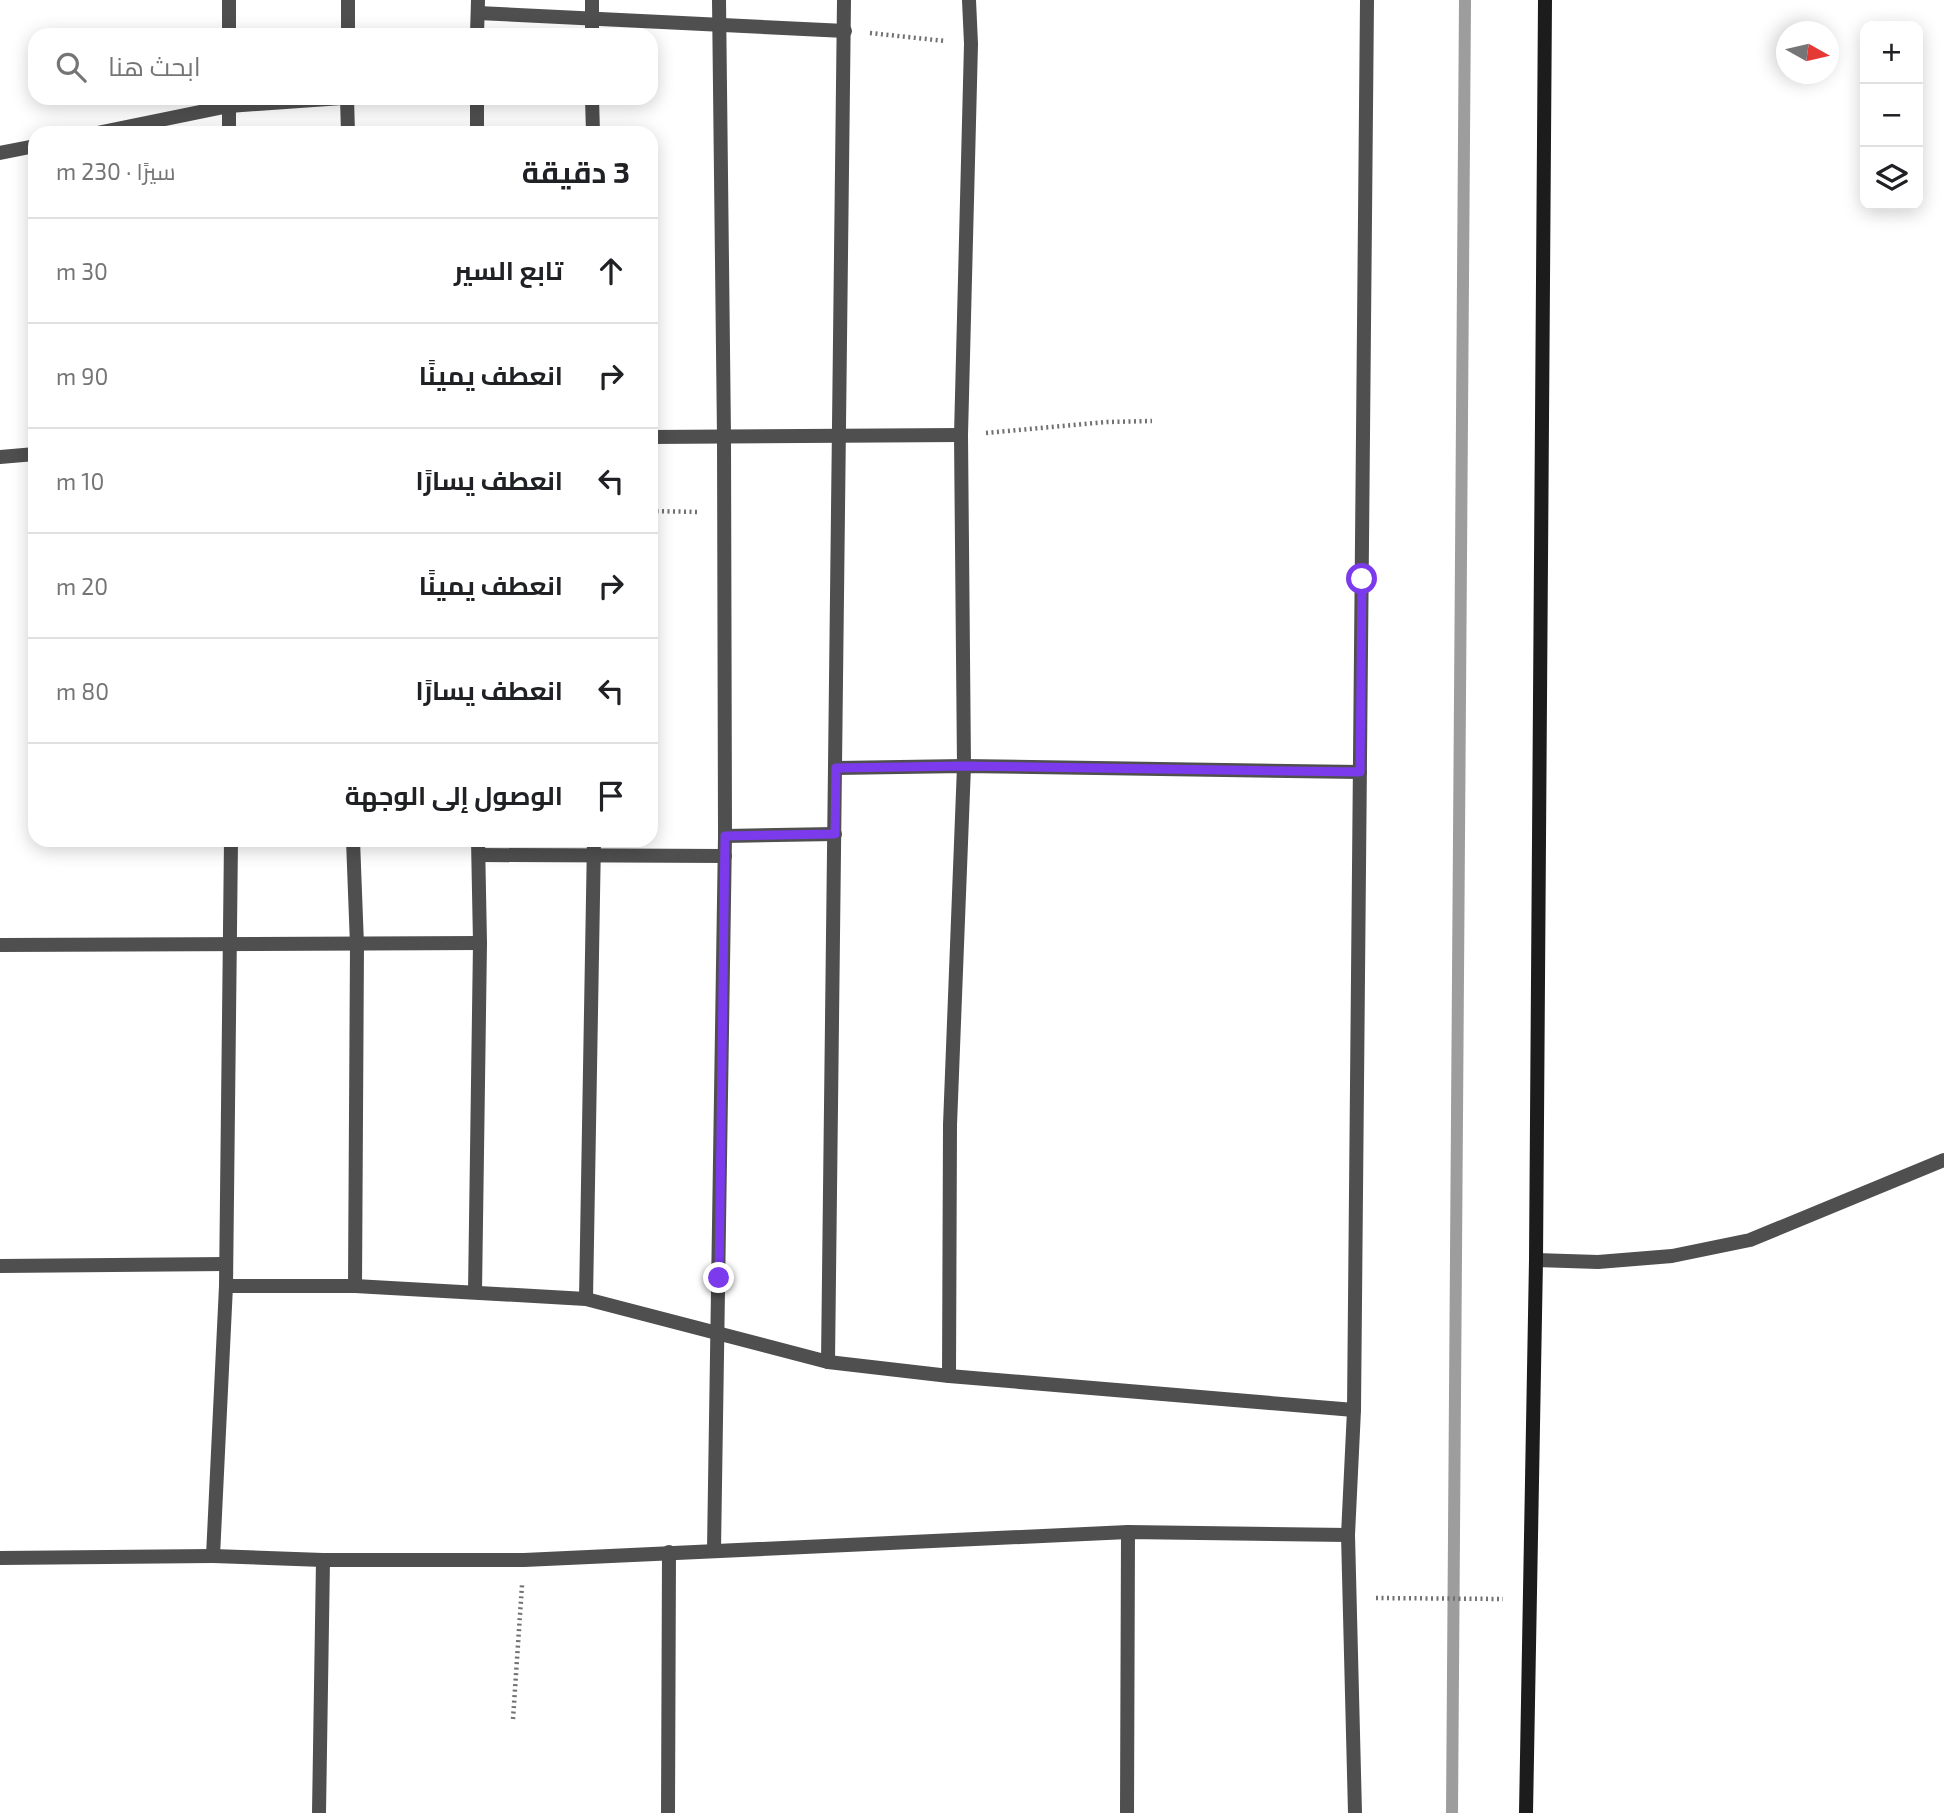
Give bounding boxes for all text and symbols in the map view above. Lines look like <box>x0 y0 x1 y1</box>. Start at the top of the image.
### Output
north arrow <box>1776 21 1839 84</box>
map controls <box>1860 21 1923 210</box>
button: + <box>1860 21 1923 84</box>
search box <box>28 28 658 105</box>
icon: search <box>52 48 90 86</box>
text: ابحث هنا <box>108 50 201 81</box>
button: − <box>1860 84 1923 147</box>
button: layers <box>1860 147 1923 210</box>
text: 3 دقيقة <box>522 153 630 189</box>
text: سيرًا · 230 m <box>56 157 175 185</box>
icon: ahead <box>592 252 630 290</box>
text: تابع السير <box>454 254 563 285</box>
text: 30 m <box>56 257 108 285</box>
icon: right <box>592 357 630 395</box>
text: انعطف يمينًا <box>419 359 563 390</box>
text: 90 m <box>56 362 108 390</box>
icon: left <box>592 462 630 500</box>
text: انعطف يسارًا <box>416 464 563 495</box>
text: 10 m <box>56 467 104 495</box>
route start <box>1346 563 1377 594</box>
icon: right <box>592 567 630 605</box>
text: انعطف يمينًا <box>419 569 563 600</box>
text: 20 m <box>56 572 108 600</box>
icon: left <box>592 672 630 710</box>
text: انعطف يسارًا <box>416 674 563 705</box>
text: 80 m <box>56 677 109 705</box>
icon: arrive <box>592 777 630 815</box>
text: الوصول إلى الوجهة <box>345 779 563 810</box>
route end <box>703 1262 734 1293</box>

